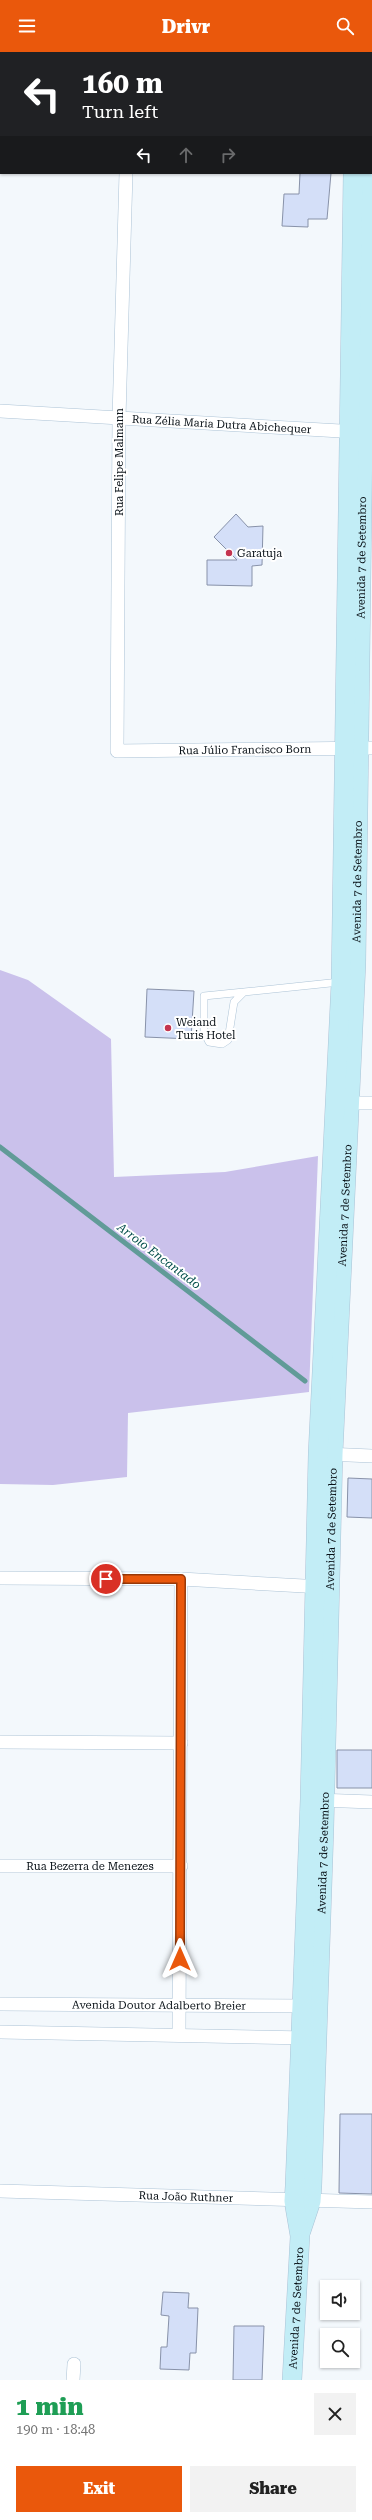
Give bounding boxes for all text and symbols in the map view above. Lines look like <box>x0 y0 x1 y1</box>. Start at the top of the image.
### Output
icon: menu <box>16 15 38 37</box>
icon: search <box>334 15 356 37</box>
text: Drivr <box>162 16 210 37</box>
text: 160 m <box>82 67 163 100</box>
icon: left <box>16 68 68 120</box>
text: Turn left <box>82 101 158 122</box>
icon: left <box>133 144 155 166</box>
icon: ahead <box>175 144 197 166</box>
icon: right <box>217 144 239 166</box>
street label: Rua Felipe Malmann <box>113 408 126 516</box>
street label: Rua Zélia Maria Dutra Abichequer <box>131 413 312 436</box>
street label: Avenida 7 de Setembro <box>355 496 369 619</box>
place label: Garatuja <box>237 547 282 560</box>
marker: Garatuja <box>224 548 234 558</box>
street label: Rua Júlio Francisco Born <box>178 743 311 757</box>
street label: Avenida 7 de Setembro <box>350 820 365 943</box>
place label: Weiand Turis Hotel <box>176 1016 236 1042</box>
marker: Weiand Turis Hotel <box>163 1023 173 1033</box>
street label: Avenida 7 de Setembro <box>336 1144 355 1267</box>
water label: Arroio Encantado <box>114 1220 203 1292</box>
street label: Avenida 7 de Setembro <box>324 1467 340 1590</box>
pin <box>89 1562 123 1596</box>
icon: arrive <box>95 1568 117 1590</box>
street label: Avenida 7 de Setembro <box>315 1791 332 1914</box>
street label: Rua Bezerra de Menezes <box>26 1860 154 1873</box>
position arrow <box>159 1938 201 1980</box>
street label: Avenida Doutor Adalberto Breier <box>72 1998 246 2013</box>
street label: Rua João Ruthner <box>139 2189 234 2205</box>
street label: Avenida 7 de Setembro <box>287 2247 306 2369</box>
map controls <box>320 2280 360 2368</box>
button: sound <box>320 2280 360 2320</box>
button: search <box>320 2328 360 2368</box>
text: 1 min <box>16 2393 83 2421</box>
button: close <box>314 2393 356 2435</box>
text: 190 m · 18:48 <box>16 2422 95 2437</box>
button: Exit <box>16 2466 182 2512</box>
button: Share <box>190 2466 356 2512</box>

